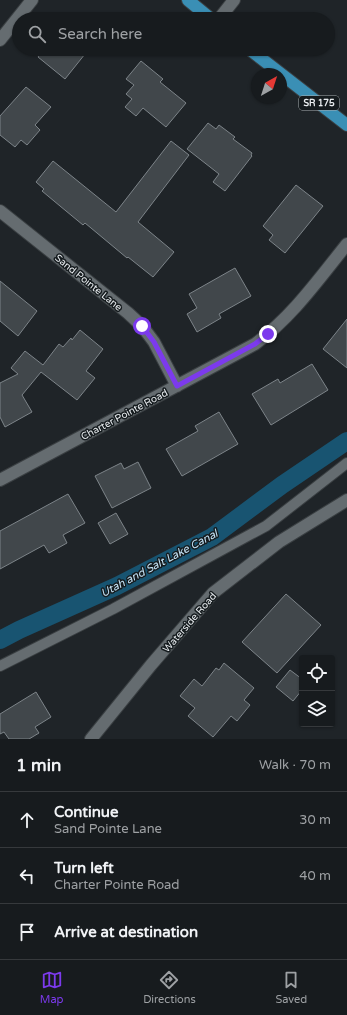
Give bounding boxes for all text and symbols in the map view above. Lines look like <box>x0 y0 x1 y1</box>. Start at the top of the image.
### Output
search box <box>12 12 335 56</box>
icon: search <box>26 23 48 45</box>
text: Search here <box>58 25 142 43</box>
north arrow <box>251 68 287 104</box>
road number: SR 175 <box>299 96 339 110</box>
street label: Sand Pointe Lane <box>52 252 125 314</box>
route start <box>133 317 151 335</box>
route end <box>259 325 277 343</box>
street label: Charter Pointe Road <box>79 387 170 443</box>
water label: Utah and Salt Lake Canal <box>99 526 221 600</box>
street label: Waterside Road <box>160 590 219 655</box>
map controls <box>299 655 335 727</box>
button: locate <box>299 655 335 691</box>
button: layers <box>299 691 335 727</box>
text: 1 min <box>16 755 61 776</box>
text: Walk · 70 m <box>259 757 331 773</box>
text: Continue <box>54 803 118 821</box>
icon: ahead <box>16 809 38 831</box>
text: 30 m <box>299 812 331 828</box>
text: Sand Pointe Lane <box>54 821 162 837</box>
text: Turn left <box>54 859 114 877</box>
icon: left <box>16 865 38 887</box>
text: 40 m <box>299 868 331 884</box>
text: Charter Pointe Road <box>54 877 180 893</box>
icon: arrive <box>16 921 38 943</box>
text: Arrive at destination <box>54 923 198 941</box>
tab: Map <box>40 969 64 1006</box>
tab: Directions <box>143 969 196 1006</box>
tab: Saved <box>275 969 307 1006</box>

